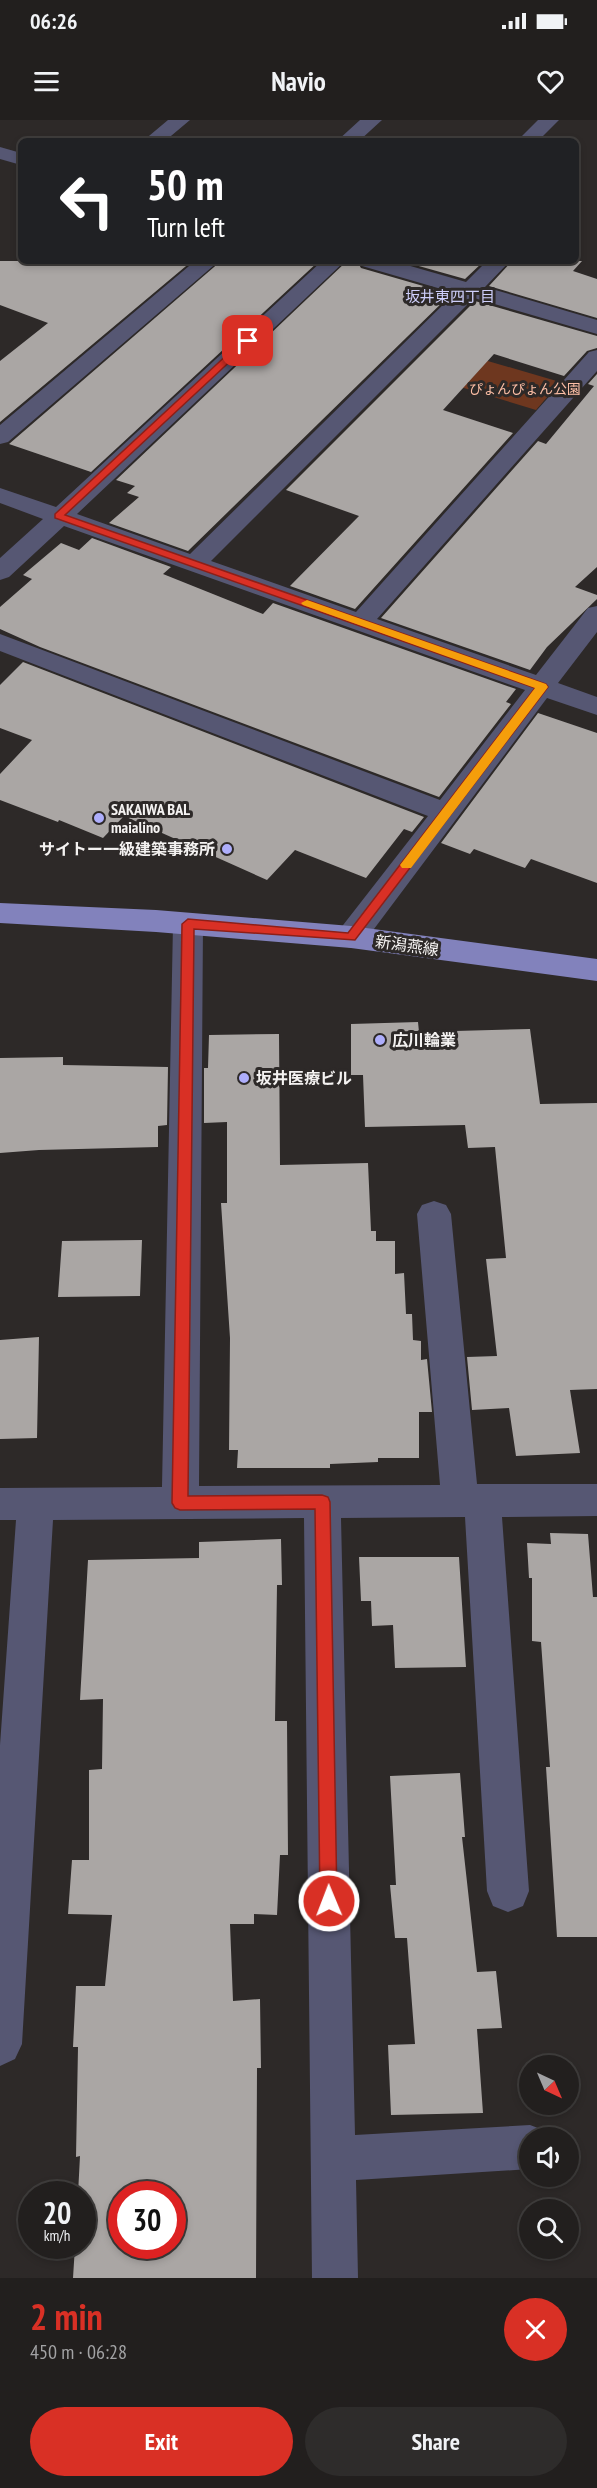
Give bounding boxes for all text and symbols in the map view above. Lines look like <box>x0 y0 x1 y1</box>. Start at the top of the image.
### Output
text: 06:26 <box>30 7 78 35</box>
text: Navio <box>271 64 326 98</box>
icon: menu <box>30 65 63 98</box>
icon: heart <box>534 65 567 98</box>
text: 50 m <box>147 157 224 212</box>
icon: left <box>48 162 126 240</box>
text: Turn left <box>147 210 225 244</box>
district label: 坂井東四丁目 <box>405 287 495 306</box>
pin <box>222 315 273 366</box>
icon: arrive <box>231 324 264 357</box>
park label: ぴょんぴょん公園 <box>469 380 581 398</box>
place label: SAKAIWA BAL maialino <box>111 799 190 837</box>
marker: SAKAIWA BAL maialino <box>92 811 106 825</box>
place label: サイトー一級建築事務所 <box>39 839 215 859</box>
marker: サイトー一級建築事務所 <box>220 842 234 856</box>
street label: 新潟燕線 <box>374 931 440 959</box>
place label: 広川輪業 <box>392 1030 456 1050</box>
marker: 広川輪業 <box>373 1033 387 1047</box>
place label: 坂井医療ビル <box>256 1068 352 1088</box>
marker: 坂井医療ビル <box>237 1071 251 1085</box>
position arrow <box>297 1869 361 1933</box>
north arrow <box>519 2055 579 2115</box>
map controls <box>519 2055 579 2259</box>
button: sound <box>519 2127 579 2187</box>
speed limit sign: 30 <box>108 2181 186 2259</box>
text: 20 <box>43 2193 71 2232</box>
button: search <box>519 2199 579 2259</box>
text: km/h <box>44 2226 70 2245</box>
text: 2 min <box>30 2293 103 2340</box>
button: close <box>504 2298 567 2361</box>
text: 450 m · 06:28 <box>30 2339 127 2365</box>
button: Exit <box>30 2407 293 2476</box>
button: Share <box>305 2407 567 2476</box>

